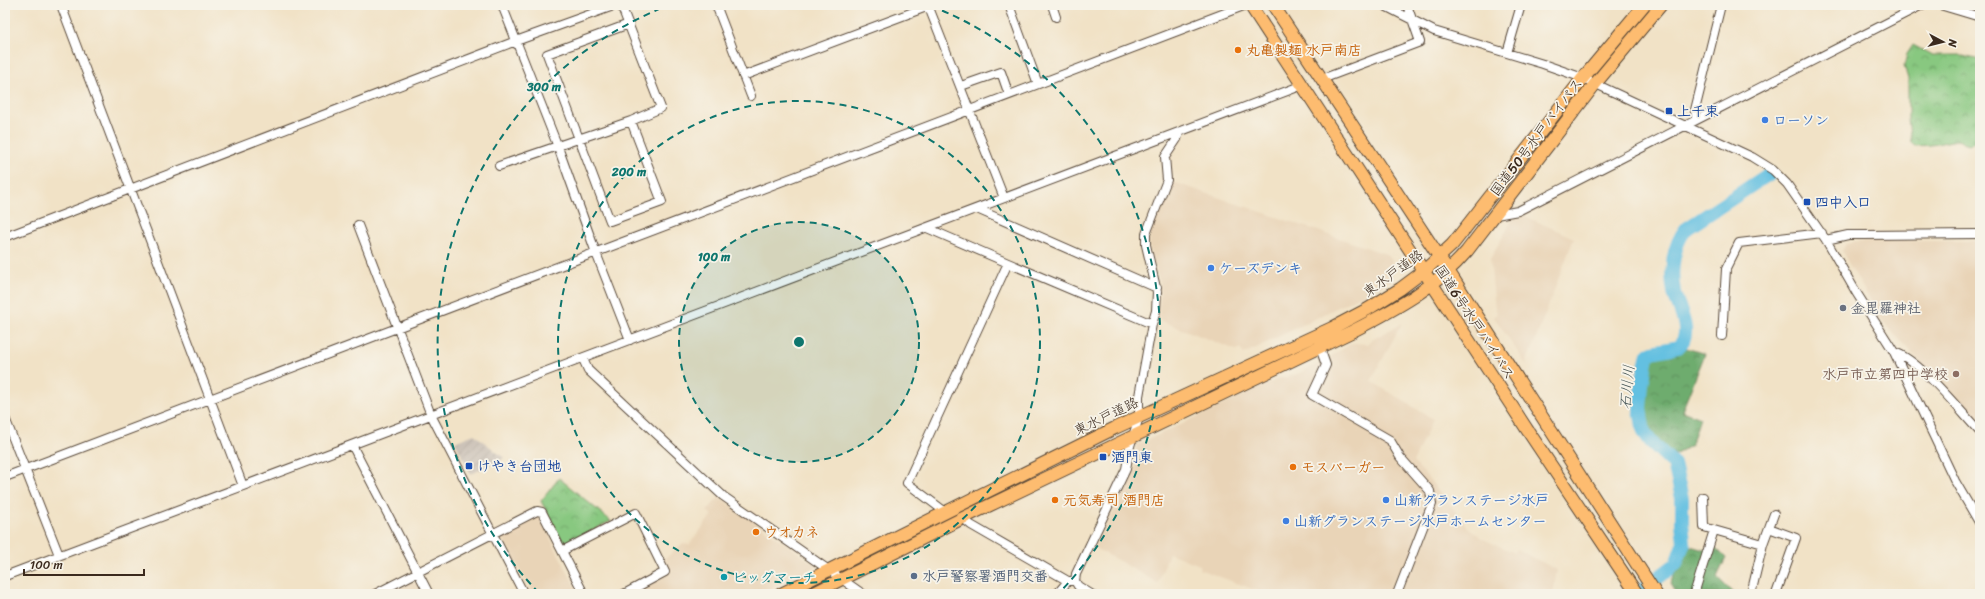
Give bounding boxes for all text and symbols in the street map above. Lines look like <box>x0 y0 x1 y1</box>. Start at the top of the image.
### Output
north arrow <box>1923 22 1963 62</box>
text: N <box>1942 37 1962 48</box>
place label: 丸亀製麺 水戸南店 <box>1246 38 1362 63</box>
marker: 丸亀製麺 水戸南店 <box>1233 45 1243 55</box>
street label: 国道50号水戸バイパス <box>1483 73 1589 202</box>
text: 300 m <box>526 76 562 98</box>
place label: 上千束 <box>1677 99 1719 124</box>
marker: 上千束 <box>1664 106 1674 116</box>
place label: ローソン <box>1773 108 1829 133</box>
marker: ローソン <box>1760 115 1770 125</box>
text: 200 m <box>611 161 647 183</box>
place label: 四中入口 <box>1815 190 1871 215</box>
marker: 四中入口 <box>1802 197 1812 207</box>
street label: 東水戸道路 <box>1358 243 1429 304</box>
text: 100 m <box>698 246 731 268</box>
place label: ケーズデンキ <box>1219 256 1302 281</box>
street label: 国道6号水戸バイパス <box>1428 259 1521 385</box>
marker: ケーズデンキ <box>1206 263 1216 273</box>
place label: 金毘羅神社 <box>1851 296 1921 321</box>
marker: 金毘羅神社 <box>1838 303 1848 313</box>
centre of rings <box>792 335 806 349</box>
place label: 水戸市立第四中学校 <box>1822 362 1948 387</box>
water label: 石川川 <box>1612 363 1642 411</box>
marker: 水戸市立第四中学校 <box>1951 369 1961 379</box>
street label: 東水戸道路 <box>1069 390 1143 443</box>
place label: 酒門東 <box>1111 445 1153 470</box>
marker: 酒門東 <box>1098 452 1108 462</box>
place label: けやき台団地 <box>477 454 561 479</box>
place label: モスバーガー <box>1301 455 1385 480</box>
marker: けやき台団地 <box>464 461 474 471</box>
marker: モスバーガー <box>1288 462 1298 472</box>
place label: 元気寿司 酒門店 <box>1063 488 1165 513</box>
place label: 山新グランステージ水戸 <box>1394 488 1549 513</box>
marker: 元気寿司 酒門店 <box>1050 495 1060 505</box>
marker: 山新グランステージ水戸 <box>1381 495 1391 505</box>
place label: 山新グランステージ水戸ホームセンター <box>1294 509 1547 534</box>
marker: 山新グランステージ水戸ホームセンター <box>1281 516 1291 526</box>
place label: ウオカネ <box>764 520 819 545</box>
marker: ウオカネ <box>751 527 761 537</box>
scale bar <box>24 551 144 577</box>
text: 100 m <box>30 554 63 576</box>
place label: 水戸警察署酒門交番 <box>922 564 1048 589</box>
place label: ビッグマーチ <box>732 565 816 590</box>
marker: 水戸警察署酒門交番 <box>909 571 919 581</box>
marker: ビッグマーチ <box>719 572 729 582</box>

